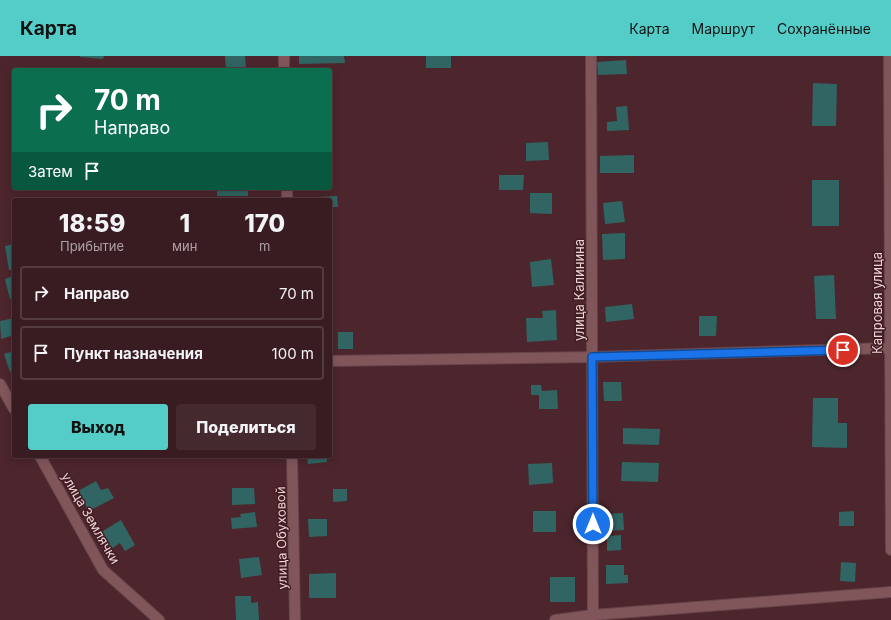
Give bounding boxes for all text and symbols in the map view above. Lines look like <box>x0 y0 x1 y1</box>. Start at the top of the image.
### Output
text: Карта <box>20 17 77 40</box>
text: Карта <box>629 20 670 37</box>
text: Маршрут <box>692 20 755 37</box>
text: Сохранённые <box>777 20 871 37</box>
text: 70 m <box>94 83 161 117</box>
icon: right <box>28 84 80 136</box>
text: Направо <box>94 117 170 138</box>
icon: arrive <box>81 160 103 182</box>
text: Затем <box>28 162 73 181</box>
text: 18:59 <box>59 209 125 238</box>
text: 1 <box>179 209 190 238</box>
text: 170 <box>244 209 285 238</box>
text: Прибытие <box>60 238 124 254</box>
text: мин <box>172 238 197 254</box>
text: m <box>259 238 270 254</box>
street label: улица Калинина <box>571 239 587 341</box>
street label: Капровая улица <box>869 252 885 354</box>
icon: right <box>30 282 52 304</box>
text: Направо <box>64 284 129 303</box>
text: 70 m <box>279 284 314 303</box>
pin <box>826 333 860 367</box>
icon: arrive <box>832 339 854 361</box>
icon: arrive <box>30 342 52 364</box>
text: Пункт назначения <box>64 344 203 363</box>
text: 100 m <box>272 344 314 363</box>
button: Выход <box>28 404 168 450</box>
button: Поделиться <box>176 404 316 450</box>
street label: улица Землячки <box>58 469 124 567</box>
street label: улица Обуховой <box>272 486 290 590</box>
position arrow <box>572 503 614 545</box>

